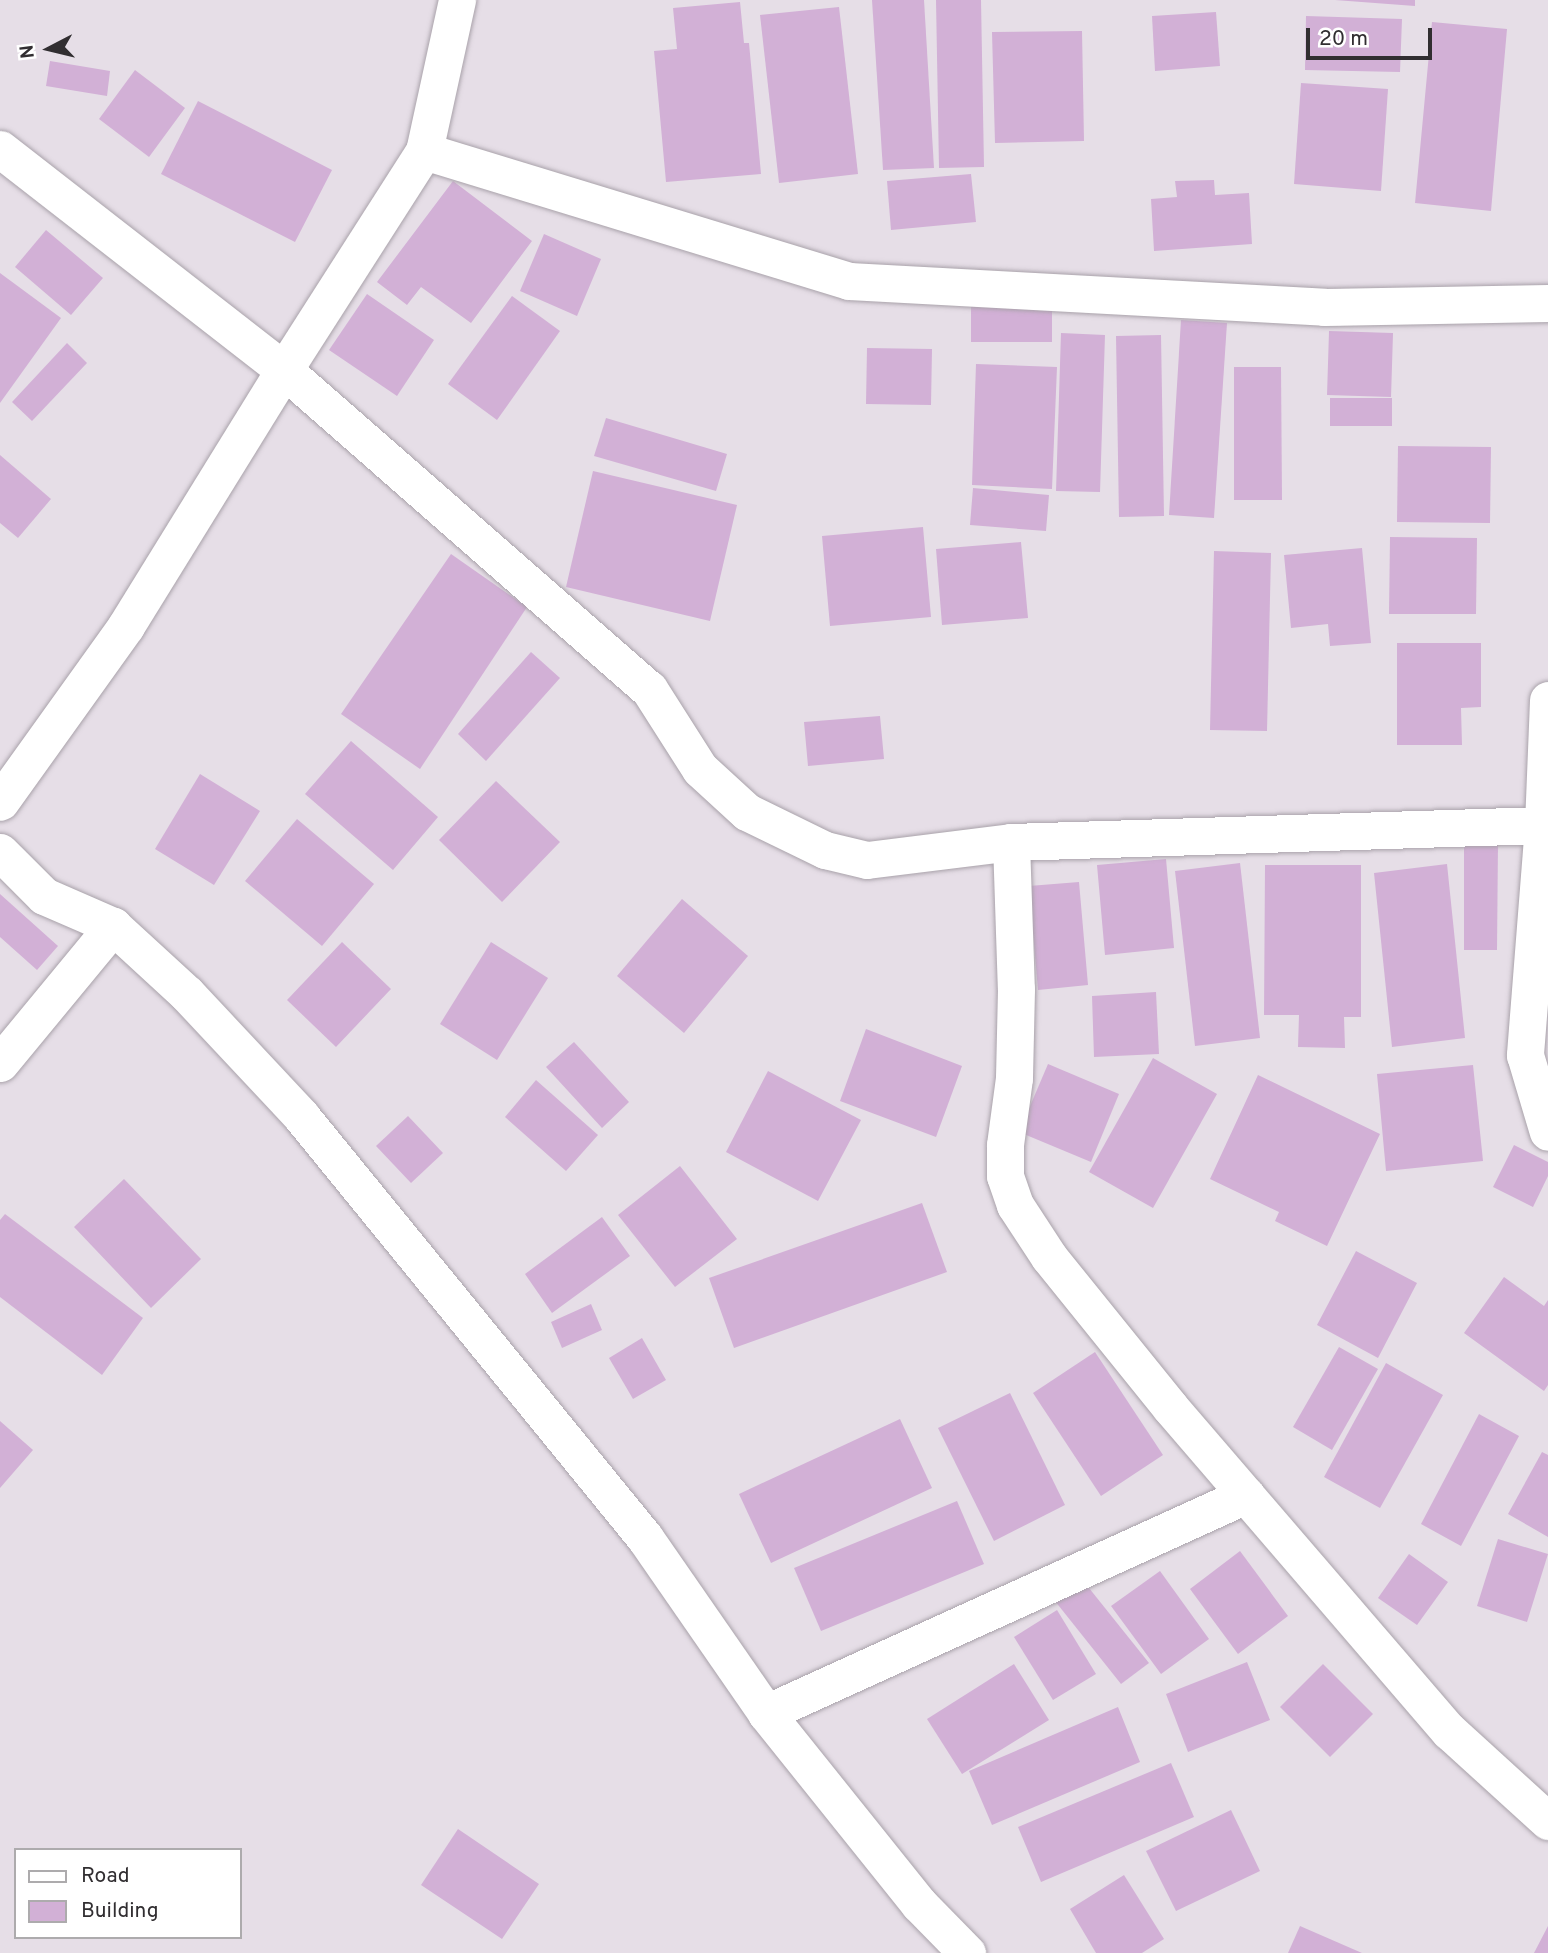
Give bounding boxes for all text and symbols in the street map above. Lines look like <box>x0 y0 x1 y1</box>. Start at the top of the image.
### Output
north arrow <box>14 14 84 84</box>
scale bar <box>1310 14 1436 58</box>
text: 20 m <box>1319 26 1368 53</box>
text: N <box>15 43 41 60</box>
legend <box>14 1848 242 1939</box>
text: Road <box>81 1863 130 1890</box>
text: Building <box>81 1898 159 1925</box>

